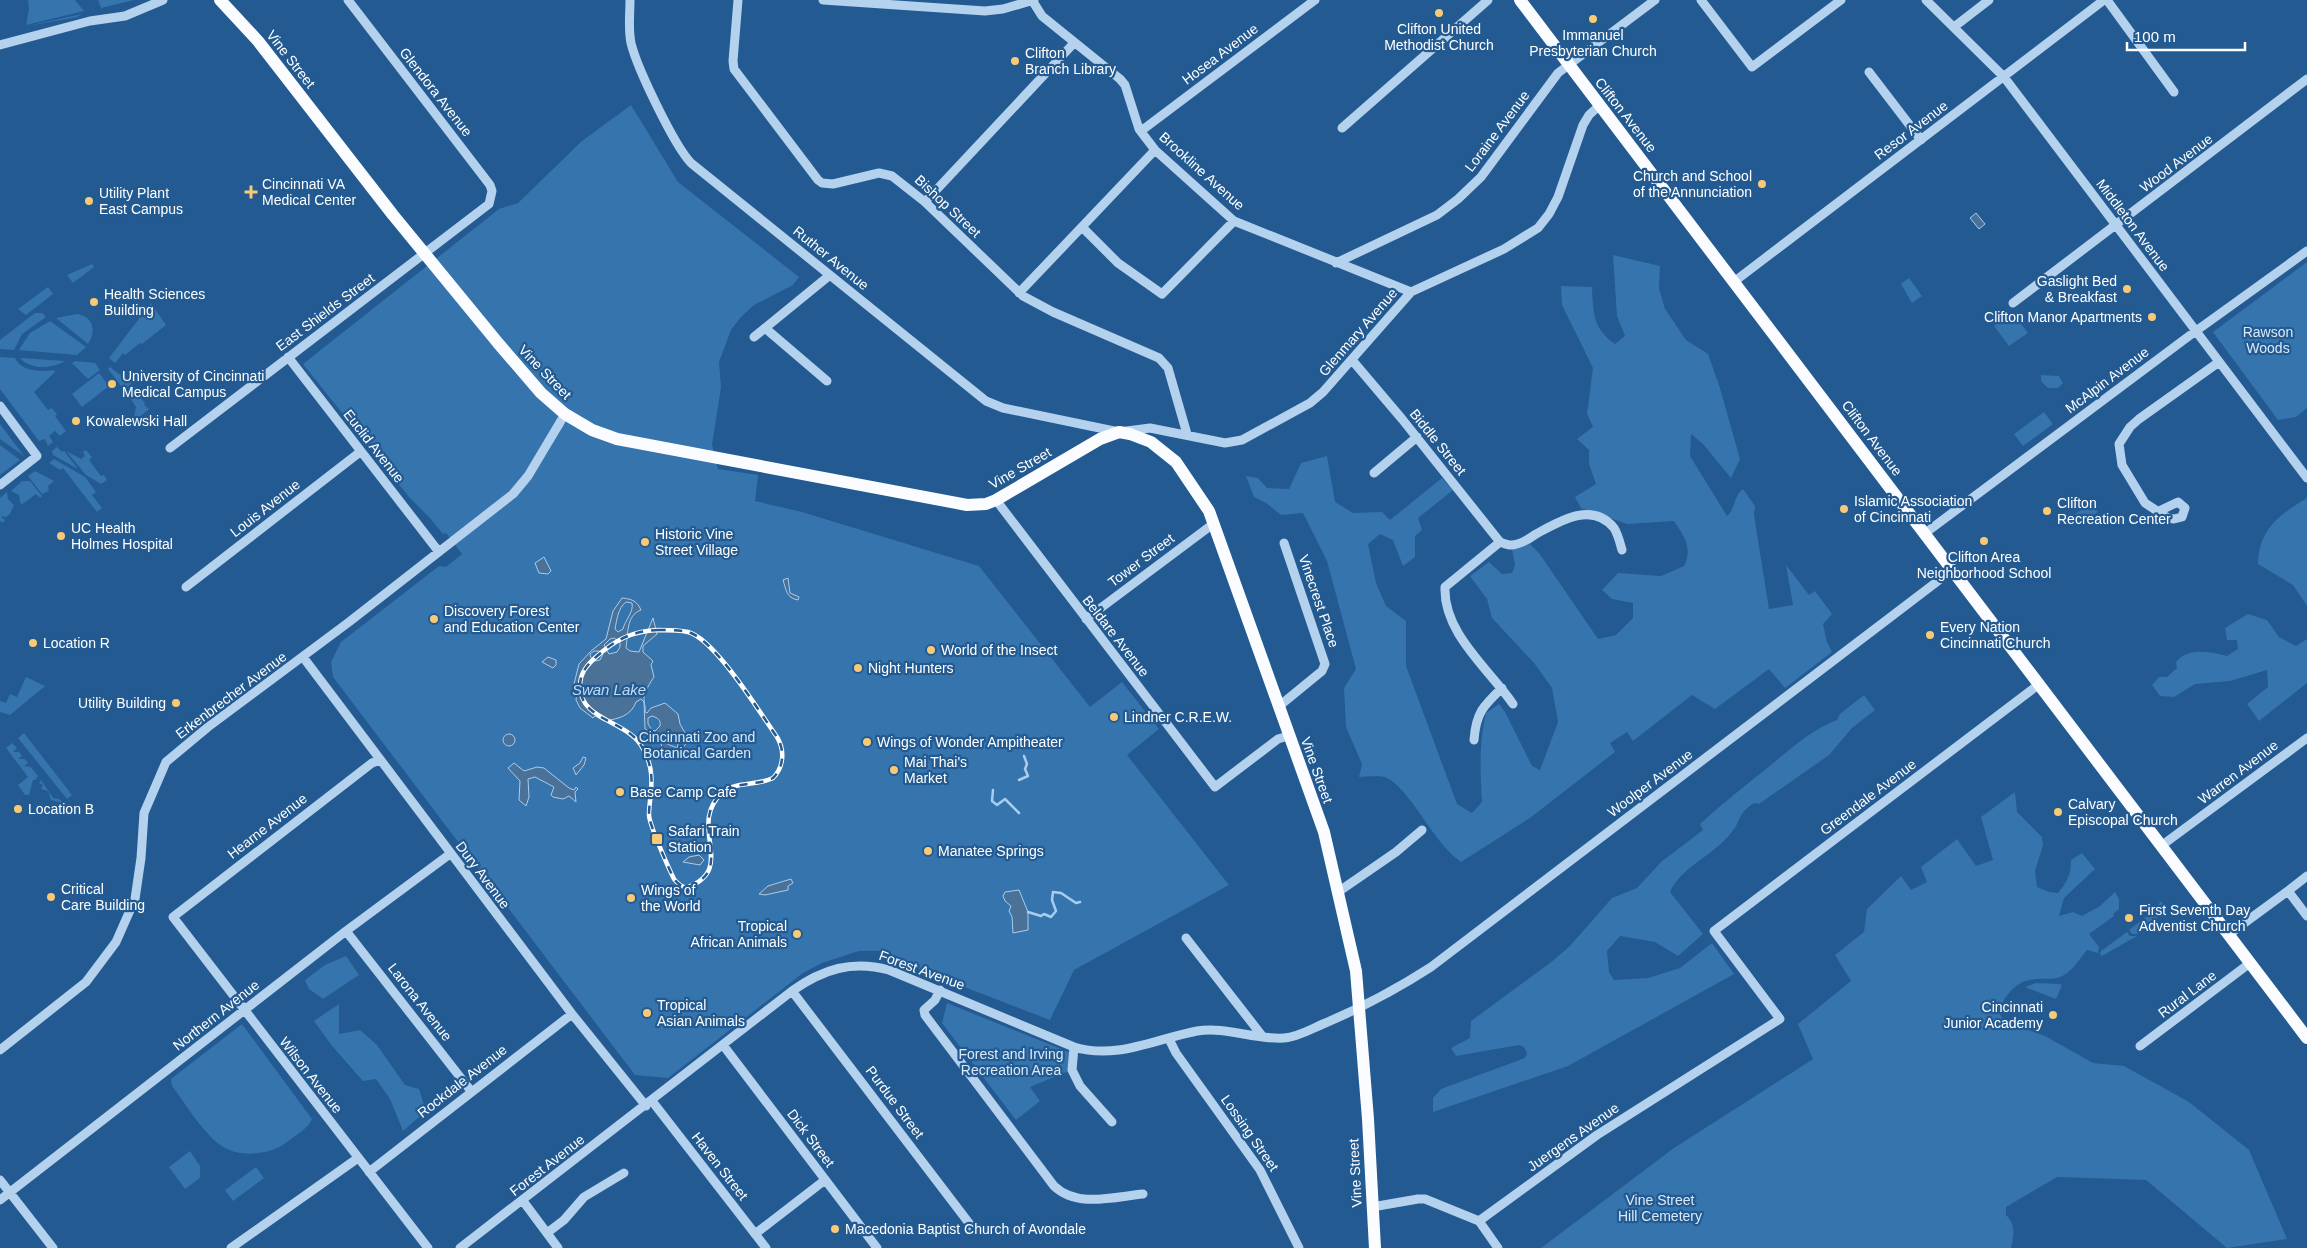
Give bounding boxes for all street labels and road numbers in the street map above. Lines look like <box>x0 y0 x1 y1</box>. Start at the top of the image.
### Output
street label: Hosea Avenue <box>1179 20 1261 88</box>
street label: Vine Street <box>263 27 319 91</box>
street label: Glendora Avenue <box>396 45 476 140</box>
street label: Clifton Avenue <box>1592 75 1660 156</box>
street label: Loraine Avenue <box>1461 87 1533 175</box>
street label: Resor Avenue <box>1871 97 1951 163</box>
street label: Brookline Avenue <box>1156 129 1248 213</box>
street label: Wood Avenue <box>2137 130 2216 195</box>
street label: Bishop Street <box>912 171 984 241</box>
street label: Middleton Avenue <box>2093 176 2173 274</box>
street label: Ruther Avenue <box>790 223 872 293</box>
street label: East Shields Street <box>273 270 377 354</box>
street label: Glenmary Avenue <box>1316 285 1401 379</box>
street label: Vine Street <box>515 342 575 402</box>
street label: McAlpin Avenue <box>2062 343 2152 417</box>
street label: Clifton Avenue <box>1839 397 1906 479</box>
street label: Euclid Avenue <box>340 406 408 486</box>
street label: Biddle Street <box>1407 406 1470 478</box>
street label: Vine Street <box>986 444 1054 492</box>
street label: Louis Avenue <box>227 476 303 540</box>
street label: Tower Street <box>1105 530 1177 590</box>
street label: Vinecrest Place <box>1296 553 1342 650</box>
street label: Beldare Avenue <box>1079 592 1153 680</box>
street label: Erkenbrecher Avenue <box>173 648 290 742</box>
street label: Vine Street <box>1298 735 1336 805</box>
street label: Warren Avenue <box>2195 737 2281 807</box>
street label: Woolper Avenue <box>1604 746 1696 820</box>
street label: Greendale Avenue <box>1817 756 1919 838</box>
street label: Hearne Avenue <box>224 790 310 862</box>
street label: Dury Avenue <box>453 838 514 912</box>
street label: Forest Avenue <box>877 947 967 993</box>
street label: Larona Avenue <box>385 960 455 1044</box>
street label: Rural Lane <box>2155 967 2219 1021</box>
street label: Northern Avenue <box>170 976 262 1054</box>
street label: Wilson Avenue <box>276 1034 346 1116</box>
street label: Rockdale Avenue <box>414 1041 510 1121</box>
street label: Purdue Street <box>863 1063 927 1141</box>
street label: Lossing Street <box>1218 1092 1282 1174</box>
street label: Juergens Avenue <box>1524 1099 1622 1175</box>
street label: Dick Street <box>784 1106 838 1170</box>
street label: Haven Street <box>689 1129 752 1203</box>
street label: Forest Avenue <box>507 1131 588 1199</box>
street label: Vine Street <box>1345 1138 1365 1208</box>

